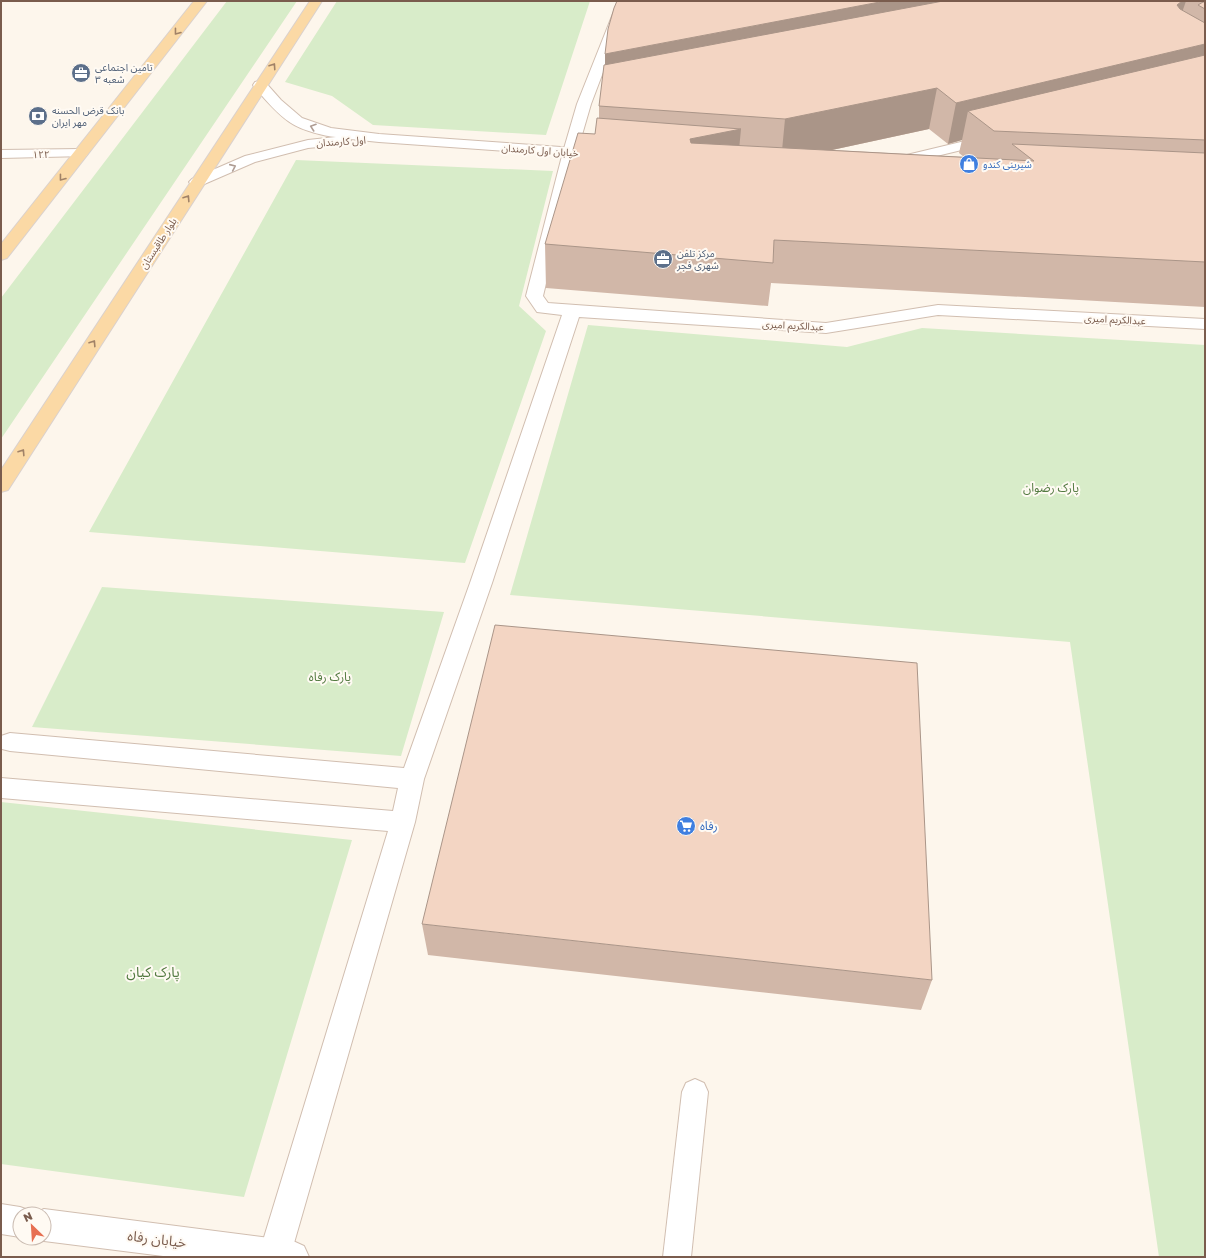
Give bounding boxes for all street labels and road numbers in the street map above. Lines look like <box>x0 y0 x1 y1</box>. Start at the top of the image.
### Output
street label: اول کارمندان <box>316 133 366 150</box>
street label: خیابان اول کارمندان <box>501 141 579 160</box>
street label: ۱۲۲ <box>32 148 50 160</box>
street label: بلوار طاقبستان <box>137 215 180 271</box>
street label: عبدالکریم امیری <box>1084 311 1146 329</box>
street label: عبدالکریم امیری <box>762 317 824 335</box>
street label: خیابان رفاه <box>127 1226 187 1252</box>

